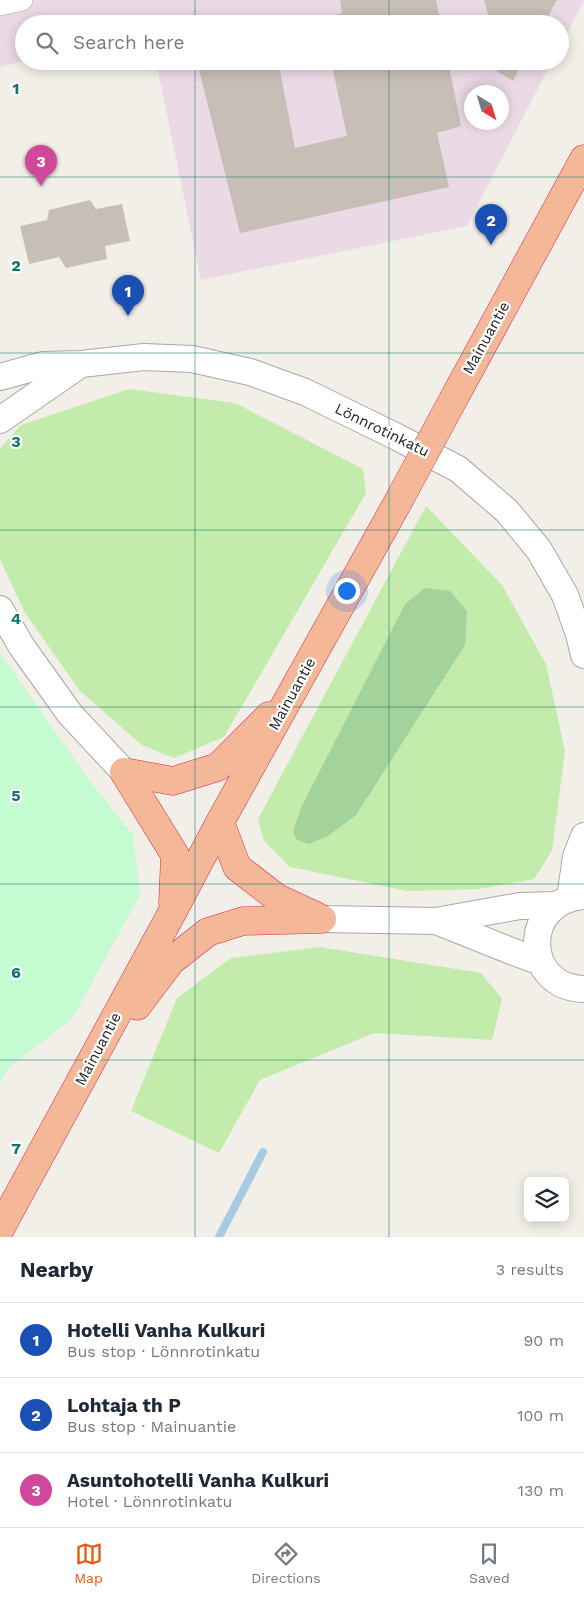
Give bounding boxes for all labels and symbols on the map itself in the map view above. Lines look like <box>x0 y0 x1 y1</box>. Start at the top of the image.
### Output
text: 1 <box>13 79 19 98</box>
north arrow <box>464 85 509 130</box>
pin: 3 <box>25 145 57 186</box>
pin: 2 <box>475 204 507 245</box>
text: 2 <box>11 256 21 275</box>
pin: 1 <box>112 275 144 316</box>
street label: Mainuantie <box>459 299 513 377</box>
street label: Lönnrotinkatu <box>332 399 432 461</box>
text: 3 <box>11 432 21 451</box>
your location <box>334 578 360 604</box>
text: 4 <box>11 609 21 628</box>
street label: Mainuantie <box>265 655 319 733</box>
text: 5 <box>11 786 21 805</box>
text: 6 <box>11 963 21 982</box>
street label: Mainuantie <box>71 1009 125 1089</box>
text: 7 <box>11 1139 21 1158</box>

